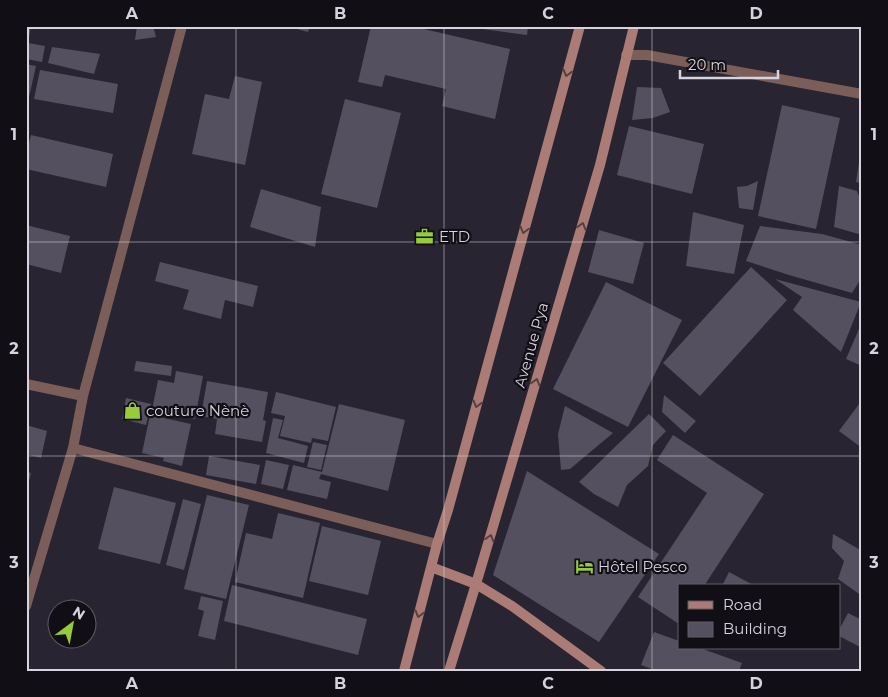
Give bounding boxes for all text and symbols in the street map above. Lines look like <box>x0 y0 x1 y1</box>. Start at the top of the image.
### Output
text: A <box>125 4 139 23</box>
text: B <box>334 4 346 23</box>
text: C <box>542 4 554 23</box>
text: D <box>749 4 763 23</box>
scale bar <box>680 48 778 80</box>
text: 20 m <box>688 55 726 74</box>
one-way arrow <box>562 69 573 78</box>
text: 1 <box>11 125 17 144</box>
text: 1 <box>871 125 877 144</box>
one-way arrow <box>577 222 587 230</box>
office icon: ETD <box>415 226 435 246</box>
one-way arrow <box>520 226 530 234</box>
place label: ETD <box>439 227 470 246</box>
street label: Avenue Pya <box>510 300 552 390</box>
text: 2 <box>9 339 19 358</box>
text: 2 <box>869 339 879 358</box>
one-way arrow <box>531 378 541 386</box>
one-way arrow <box>472 399 483 408</box>
shop icon: couture Nènè <box>122 400 142 420</box>
place label: couture Nènè <box>146 401 249 420</box>
one-way arrow <box>484 534 494 542</box>
text: 3 <box>8 553 19 572</box>
text: 3 <box>868 553 879 572</box>
hotel icon: Hôtel Pesco <box>574 556 594 576</box>
place label: Hôtel Pesco <box>598 557 687 576</box>
legend <box>678 584 840 650</box>
text: Road <box>723 595 762 614</box>
north arrow <box>48 600 98 650</box>
text: N <box>69 602 88 624</box>
one-way arrow <box>414 610 425 619</box>
text: Building <box>723 619 787 638</box>
text: A <box>125 674 139 693</box>
text: B <box>334 674 346 693</box>
text: C <box>542 674 554 693</box>
text: D <box>749 674 763 693</box>

